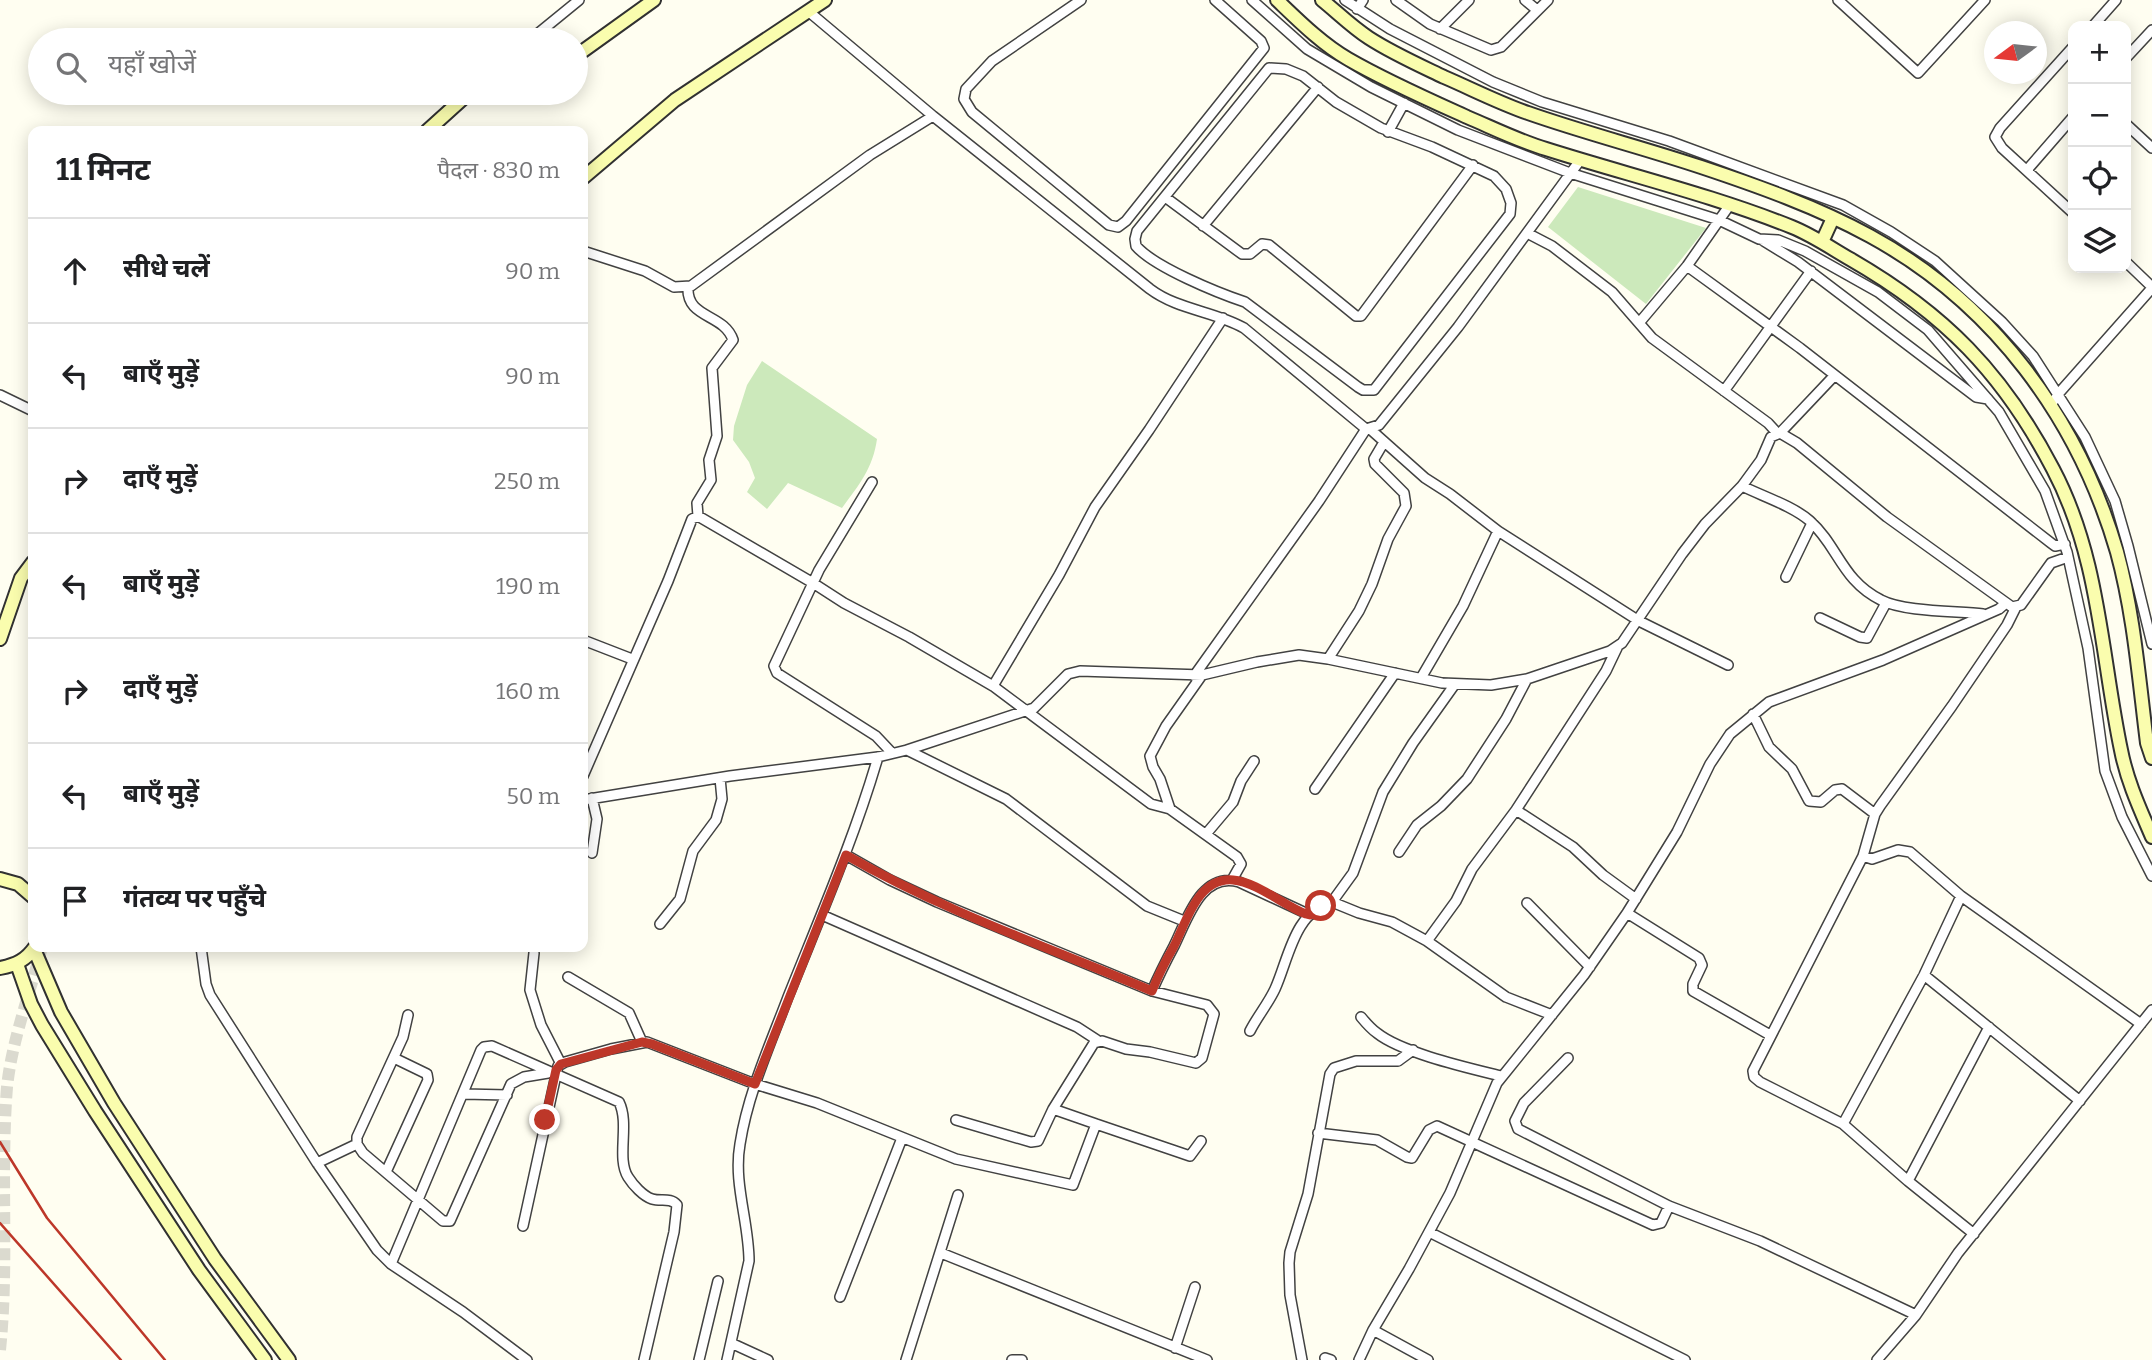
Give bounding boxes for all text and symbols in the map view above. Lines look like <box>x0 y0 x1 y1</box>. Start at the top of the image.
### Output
north arrow <box>1984 21 2047 84</box>
map controls <box>2068 21 2131 273</box>
button: + <box>2068 21 2131 84</box>
search box <box>28 28 588 105</box>
icon: search <box>52 48 90 86</box>
text: यहाँ खोजें <box>108 49 196 80</box>
button: − <box>2068 84 2131 147</box>
button: locate <box>2068 147 2131 210</box>
text: 11 मिनट <box>56 152 150 188</box>
text: पैदल · 830 m <box>437 156 560 184</box>
button: layers <box>2068 210 2131 273</box>
icon: ahead <box>56 252 94 290</box>
text: सीधे चलें <box>123 253 210 284</box>
text: 90 m <box>505 257 560 285</box>
icon: left <box>56 357 94 395</box>
text: बाएँ मुड़ें <box>123 358 199 389</box>
text: 90 m <box>505 362 560 390</box>
icon: right <box>56 462 94 500</box>
text: दाएँ मुड़ें <box>123 463 198 494</box>
text: 250 m <box>494 467 560 495</box>
icon: left <box>56 567 94 605</box>
text: बाएँ मुड़ें <box>123 568 199 599</box>
text: 190 m <box>496 572 560 600</box>
icon: right <box>56 672 94 710</box>
text: दाएँ मुड़ें <box>123 673 198 704</box>
text: 160 m <box>496 677 560 705</box>
icon: left <box>56 777 94 815</box>
text: बाएँ मुड़ें <box>123 778 199 809</box>
text: 50 m <box>506 782 560 810</box>
icon: arrive <box>56 882 94 920</box>
text: गंतव्य पर पहुँचे <box>123 883 266 914</box>
route start <box>1305 890 1336 921</box>
route end <box>529 1104 560 1135</box>

